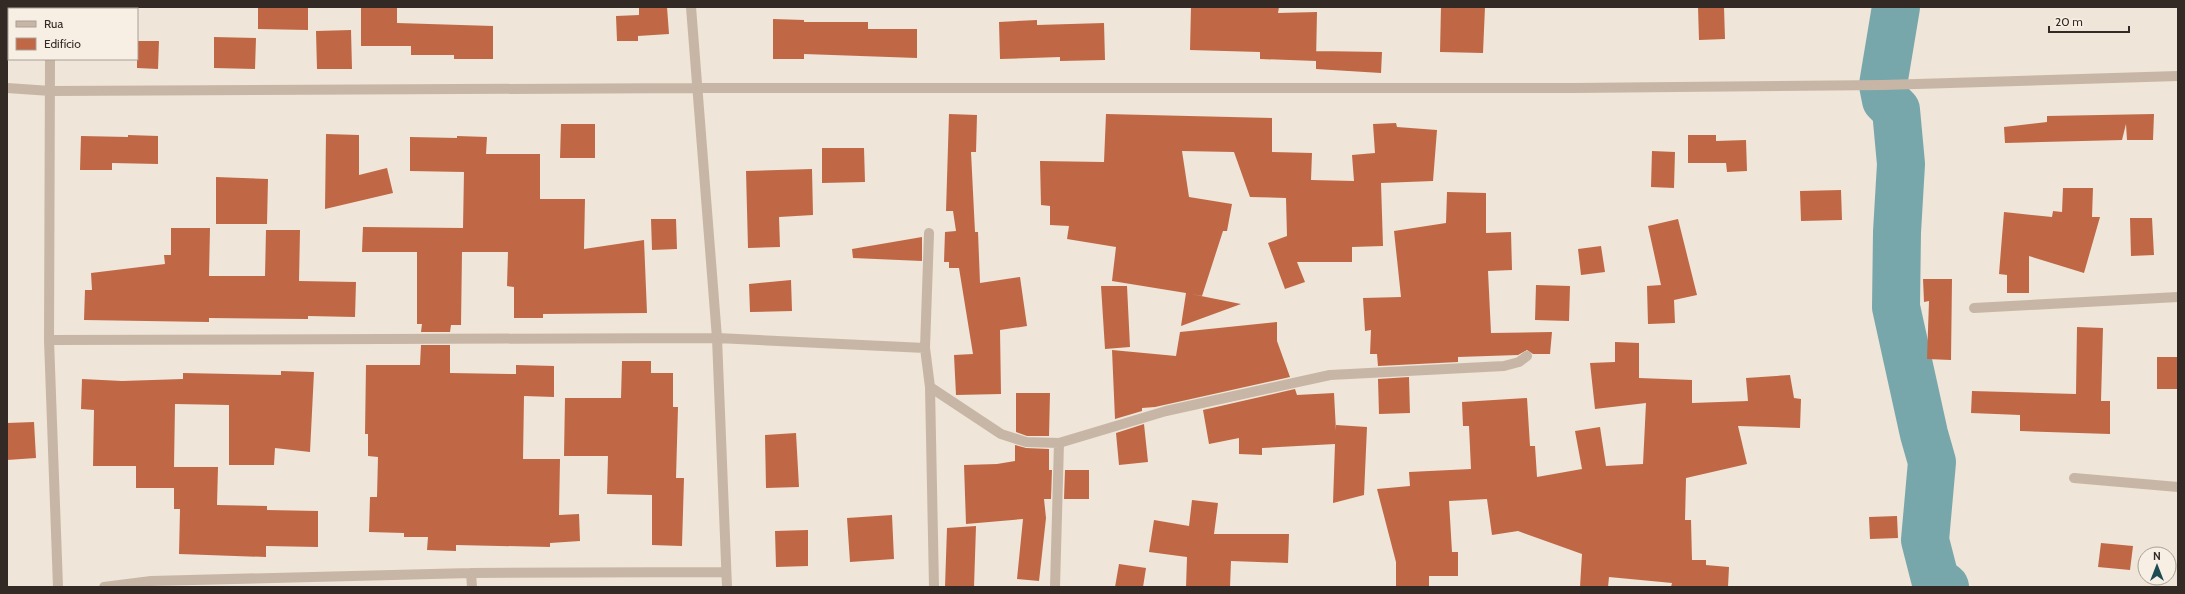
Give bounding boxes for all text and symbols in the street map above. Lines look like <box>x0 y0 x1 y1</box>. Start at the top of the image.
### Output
legend <box>8 8 138 60</box>
scale bar <box>2049 8 2129 34</box>
text: 20 m <box>2055 14 2083 29</box>
text: Rua <box>44 16 63 31</box>
text: Edifício <box>44 36 81 51</box>
north arrow <box>2137 546 2177 586</box>
text: N <box>2153 549 2161 563</box>

